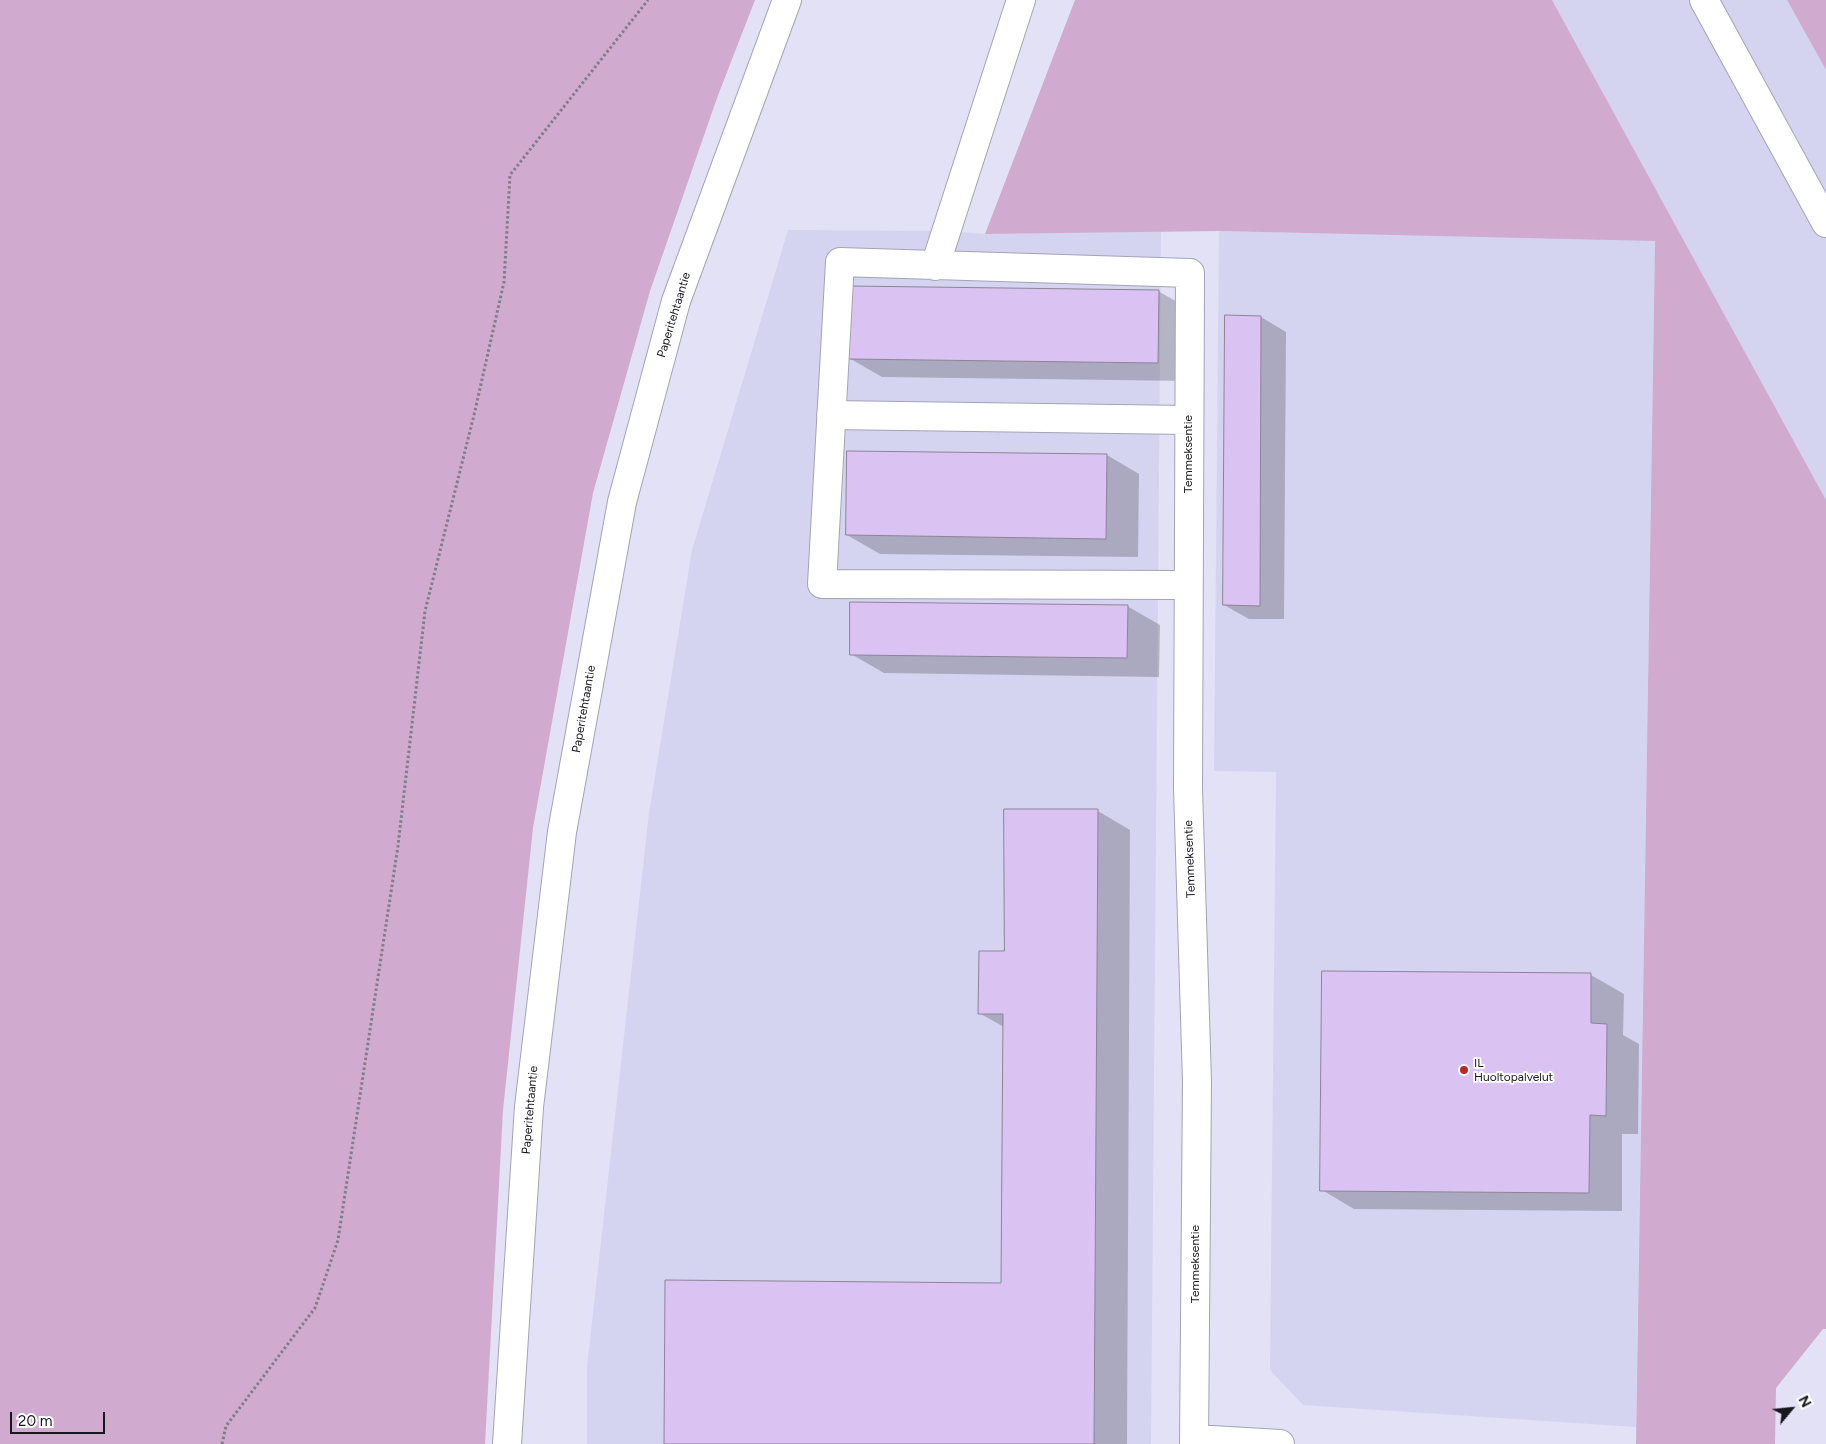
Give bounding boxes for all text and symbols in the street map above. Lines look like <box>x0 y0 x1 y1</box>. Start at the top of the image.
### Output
street label: Paperitehtaantie <box>654 271 694 359</box>
street label: Temmeksentie <box>1181 415 1195 493</box>
street label: Paperitehtaantie <box>569 664 599 754</box>
street label: Temmeksentie <box>1181 820 1199 898</box>
place label: IL Huoltopalvelut <box>1474 1056 1553 1084</box>
marker: IL Huoltopalvelut <box>1458 1064 1470 1076</box>
street label: Paperitehtaantie <box>519 1065 541 1155</box>
street label: Temmeksentie <box>1188 1225 1202 1303</box>
north arrow <box>1766 1384 1816 1434</box>
text: N <box>1795 1393 1815 1410</box>
scale bar <box>12 1402 108 1434</box>
text: 20 m <box>18 1412 52 1430</box>

